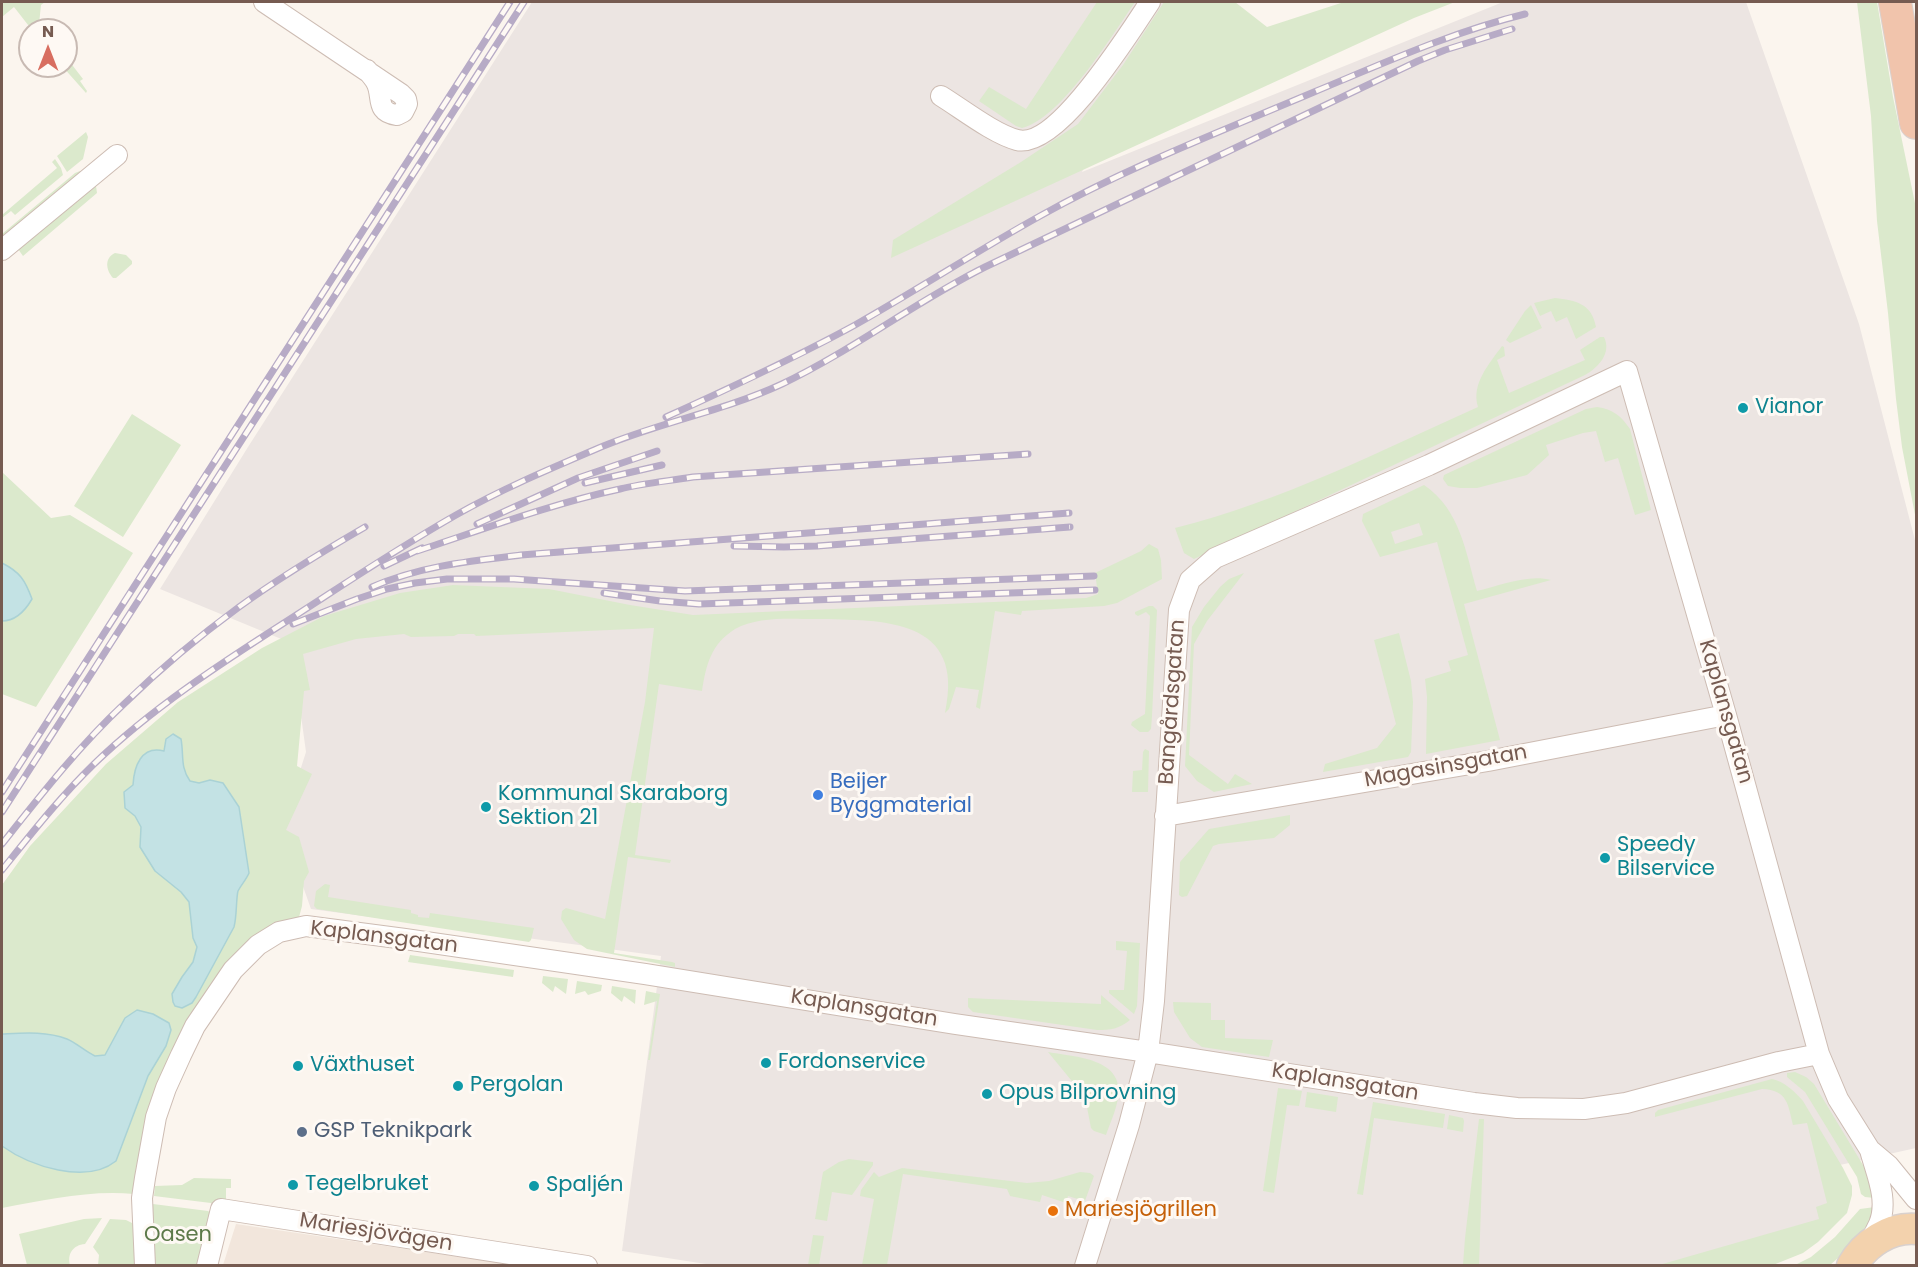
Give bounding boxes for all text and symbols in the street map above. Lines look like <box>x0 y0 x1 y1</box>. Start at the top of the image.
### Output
north arrow <box>18 18 78 78</box>
text: N <box>42 20 54 43</box>
place label: Vianor <box>1755 395 1823 421</box>
marker: Vianor <box>1736 401 1750 415</box>
street label: Bangårdsgatan <box>1155 619 1191 785</box>
street label: Kaplansgatan <box>1692 637 1758 787</box>
street label: Magasinsgatan <box>1363 740 1529 794</box>
place label: Beijer Byggmaterial <box>830 770 972 820</box>
place label: Kommunal Skaraborg Sektion 21 <box>498 782 728 832</box>
marker: Beijer Byggmaterial <box>811 788 825 802</box>
marker: Kommunal Skaraborg Sektion 21 <box>479 800 493 814</box>
place label: Speedy Bilservice <box>1617 833 1715 883</box>
marker: Speedy Bilservice <box>1598 851 1612 865</box>
street label: Kaplansgatan <box>309 916 459 960</box>
street label: Kaplansgatan <box>789 985 939 1033</box>
place label: Fordonservice <box>778 1050 925 1076</box>
place label: Växthuset <box>310 1053 415 1079</box>
marker: Fordonservice <box>759 1056 773 1070</box>
marker: Växthuset <box>291 1059 305 1073</box>
street label: Kaplansgatan <box>1270 1059 1420 1107</box>
place label: Pergolan <box>470 1073 563 1099</box>
marker: Pergolan <box>451 1079 465 1093</box>
place label: Opus Bilprovning <box>999 1081 1176 1107</box>
marker: Opus Bilprovning <box>980 1087 994 1101</box>
place label: GSP Teknikpark <box>314 1119 472 1145</box>
marker: GSP Teknikpark <box>295 1125 309 1139</box>
place label: Tegelbruket <box>305 1172 429 1198</box>
place label: Spaljén <box>546 1173 624 1199</box>
marker: Tegelbruket <box>286 1178 300 1192</box>
marker: Spaljén <box>527 1179 541 1193</box>
place label: Mariesjögrillen <box>1065 1198 1217 1224</box>
marker: Mariesjögrillen <box>1046 1204 1060 1218</box>
street label: Mariesjövägen <box>298 1208 454 1258</box>
park label: Oasen <box>144 1223 212 1249</box>

